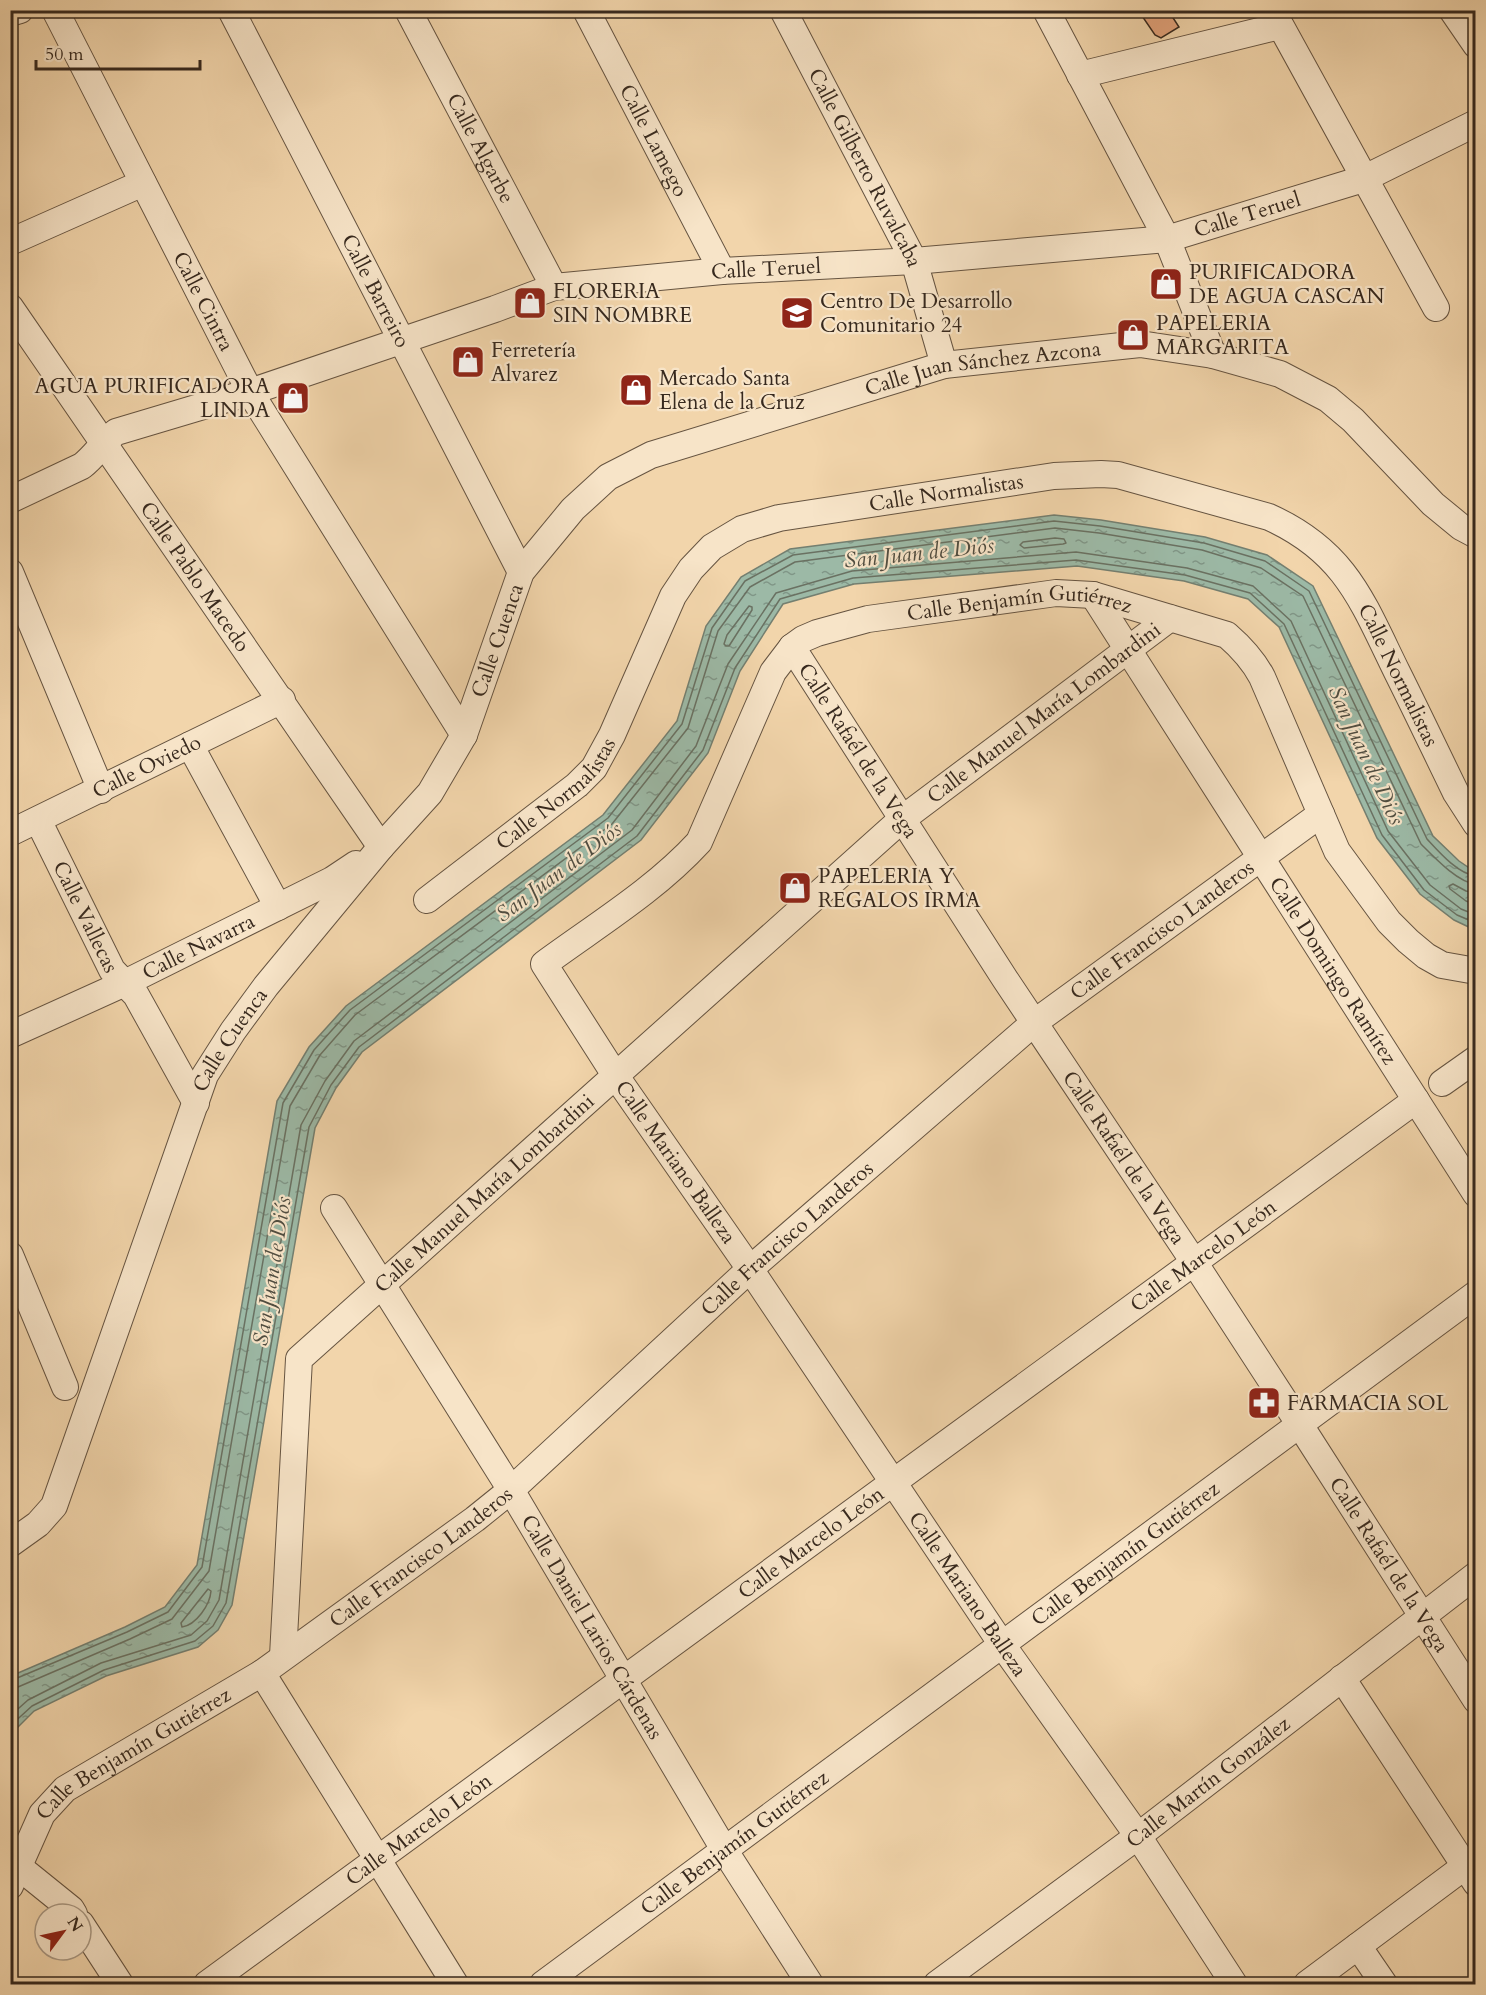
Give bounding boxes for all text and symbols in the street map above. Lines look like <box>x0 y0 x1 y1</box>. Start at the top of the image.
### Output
scale bar <box>36 33 200 71</box>
text: 50 m <box>45 42 84 67</box>
street label: Calle Gilberto Ruvalcaba <box>801 63 929 270</box>
street label: Calle Lamego <box>612 79 695 202</box>
street label: Calle Algarbe <box>439 88 521 208</box>
street label: Calle Teruel <box>1190 185 1304 245</box>
street label: Calle Barreiro <box>334 229 417 353</box>
street label: Calle Cintra <box>166 247 241 356</box>
street label: Calle Teruel <box>710 252 822 287</box>
place label: PURIFICADORA DE AGUA CASCAN <box>1189 258 1384 311</box>
shop icon: PURIFICADORA DE AGUA CASCAN <box>1148 266 1184 302</box>
place label: FLORERIA SIN NOMBRE <box>553 277 692 330</box>
shop icon: FLORERIA SIN NOMBRE <box>512 285 548 321</box>
place label: Centro De Desarrollo Comunitario 24 <box>820 287 1012 340</box>
school or university icon: Centro De Desarrollo Comunitario 24 <box>779 295 815 331</box>
place label: PAPELERIA MARGARITA <box>1156 309 1289 362</box>
shop icon: PAPELERIA MARGARITA <box>1115 317 1151 353</box>
street label: Calle Juan Sánchez Azcona <box>861 334 1102 403</box>
place label: Ferretería Alvarez <box>491 336 576 389</box>
shop icon: Ferretería Alvarez <box>450 344 486 380</box>
place label: Mercado Santa Elena de la Cruz <box>659 364 805 417</box>
place label: AGUA PURIFICADORA LINDA <box>35 372 270 425</box>
shop icon: Mercado Santa Elena de la Cruz <box>618 372 654 408</box>
shop icon: AGUA PURIFICADORA LINDA <box>275 380 311 416</box>
street label: Calle Normalistas <box>867 467 1025 519</box>
street label: Calle Pablo Macedo <box>133 496 257 658</box>
water label: San Juan de Diós <box>843 530 996 576</box>
street label: Calle Benjamín Gutiérrez <box>905 579 1136 628</box>
street label: Calle Cuenca <box>464 580 531 701</box>
street label: Calle Normalistas <box>1351 599 1445 752</box>
street label: Calle Manuel María Lombardini <box>921 616 1167 811</box>
street label: Calle Rafaél de la Vega <box>791 658 925 844</box>
water label: San Juan de Diós <box>1321 681 1412 830</box>
street label: Calle Oviedo <box>87 728 206 806</box>
street label: Calle Normalistas <box>490 732 623 857</box>
water label: San Juan de Diós <box>489 814 628 929</box>
street label: Calle Francisco Landeros <box>1064 853 1260 1007</box>
street label: Calle Vallecas <box>45 856 125 978</box>
place label: PAPELERIA Y REGALOS IRMA <box>818 862 981 915</box>
shop icon: PAPELERIA Y REGALOS IRMA <box>777 870 813 906</box>
street label: Calle Domingo Ramírez <box>1262 871 1404 1071</box>
street label: Calle Navarra <box>137 907 260 987</box>
street label: Calle Cuenca <box>186 982 275 1096</box>
street label: Calle Rafaél de la Vega <box>1055 1065 1192 1250</box>
street label: Calle Mariano Balleza <box>608 1075 743 1250</box>
street label: Calle Manuel María Lombardini <box>368 1087 601 1300</box>
street label: Calle Francisco Landeros <box>695 1154 880 1323</box>
street label: Calle Marcelo León <box>1124 1193 1282 1319</box>
water label: San Juan de Diós <box>245 1194 299 1348</box>
pharmacy icon: FARMACIA SOL <box>1246 1385 1282 1421</box>
place label: FARMACIA SOL <box>1287 1389 1449 1418</box>
street label: Calle Rafaél de la Vega <box>1322 1472 1456 1658</box>
street label: Calle Benjamín Gutiérrez <box>1025 1474 1226 1633</box>
street label: Calle Francisco Landeros <box>323 1480 519 1635</box>
street label: Calle Marcelo León <box>732 1480 890 1606</box>
street label: Calle Mariano Balleza <box>901 1506 1034 1683</box>
street label: Calle Daniel Larios Cárdenas <box>514 1509 670 1745</box>
street label: Calle Benjamín Gutiérrez <box>29 1680 237 1827</box>
street label: Calle Martín González <box>1120 1709 1297 1855</box>
street label: Calle Benjamín Gutiérrez <box>635 1763 835 1922</box>
street label: Calle Marcelo León <box>340 1766 498 1893</box>
north arrow <box>33 1902 93 1962</box>
text: N <box>62 1913 88 1936</box>

